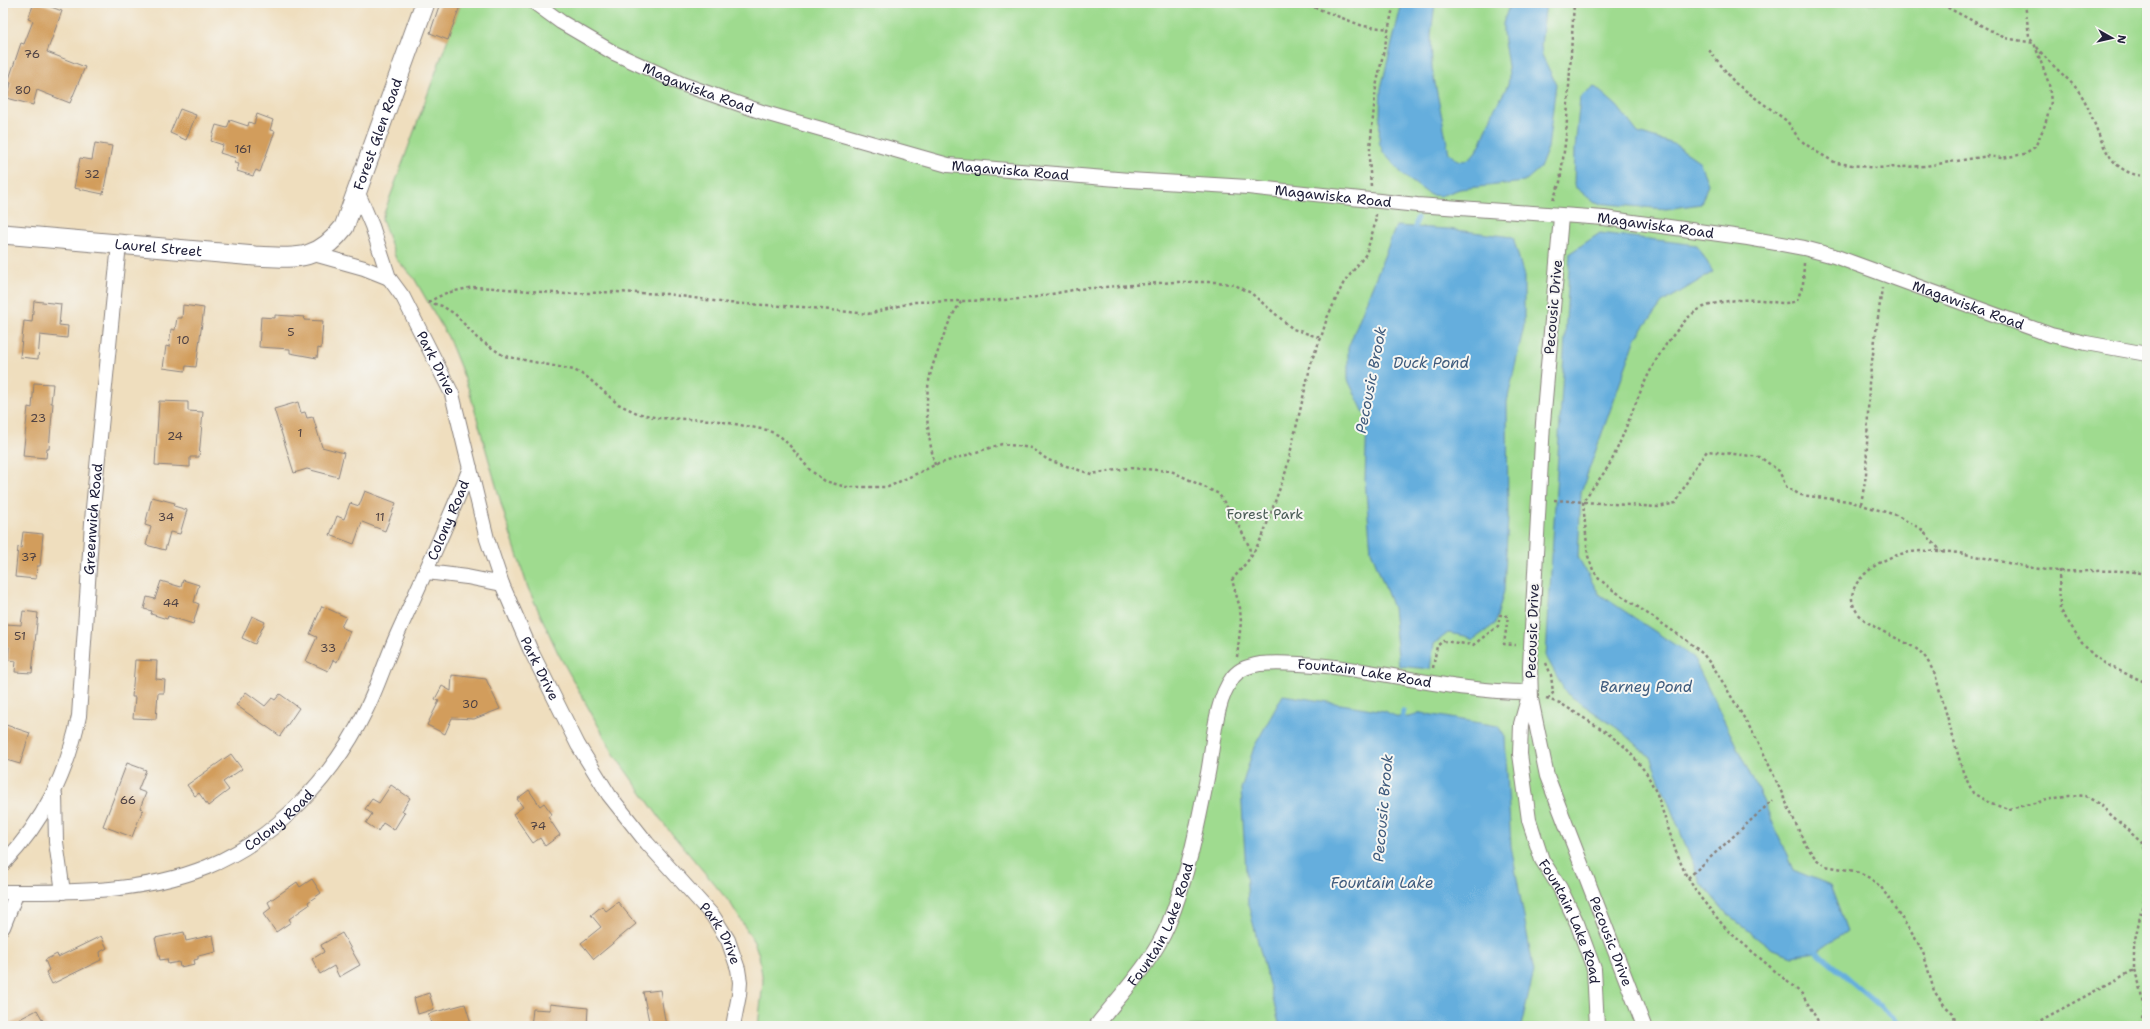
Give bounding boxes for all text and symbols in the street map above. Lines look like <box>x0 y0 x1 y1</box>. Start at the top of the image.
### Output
north arrow <box>2092 18 2132 58</box>
text: N <box>2113 34 2129 45</box>
house number: 76 <box>24 46 40 62</box>
street label: Magawiska Road <box>640 58 756 117</box>
street label: Forest Glen Road <box>349 76 406 193</box>
house number: 80 <box>15 82 31 98</box>
house number: 161 <box>234 141 252 157</box>
street label: Magawiska Road <box>951 156 1070 184</box>
house number: 32 <box>84 166 100 182</box>
street label: Magawiska Road <box>1274 181 1393 211</box>
street label: Magawiska Road <box>1596 208 1715 242</box>
street label: Laurel Street <box>114 235 203 260</box>
street label: Pecousic Drive <box>1540 259 1566 355</box>
street label: Magawiska Road <box>1910 276 2027 334</box>
house number: 5 <box>287 324 295 340</box>
water label: Pecousic Brook <box>1351 325 1391 435</box>
street label: Park Drive <box>413 328 460 398</box>
house number: 10 <box>176 332 190 348</box>
water label: Duck Pond <box>1393 353 1470 373</box>
house number: 23 <box>30 410 46 426</box>
house number: 1 <box>297 425 303 441</box>
house number: 24 <box>167 428 183 444</box>
street label: Greenwich Road <box>80 462 106 576</box>
street label: Colony Road <box>423 477 473 563</box>
park label: Forest Park <box>1227 505 1303 523</box>
house number: 34 <box>158 509 174 525</box>
house number: 11 <box>375 509 385 525</box>
house number: 37 <box>21 549 37 565</box>
street label: Pecousic Drive <box>1521 583 1543 679</box>
house number: 44 <box>163 595 179 611</box>
house number: 51 <box>14 628 26 644</box>
street label: Park Drive <box>517 634 563 704</box>
house number: 33 <box>320 640 336 656</box>
street label: Fountain Lake Road <box>1297 655 1433 692</box>
water label: Barney Pond <box>1600 677 1693 697</box>
house number: 30 <box>462 696 478 712</box>
water label: Pecousic Brook <box>1368 753 1398 863</box>
street label: Colony Road <box>241 786 317 855</box>
house number: 66 <box>120 792 136 808</box>
house number: 74 <box>530 818 546 834</box>
street label: Fountain Lake Road <box>1535 856 1604 984</box>
street label: Fountain Lake Road <box>1123 861 1197 990</box>
water label: Fountain Lake <box>1331 873 1434 893</box>
street label: Pecousic Drive <box>1585 894 1637 989</box>
street label: Park Drive <box>696 898 745 967</box>

